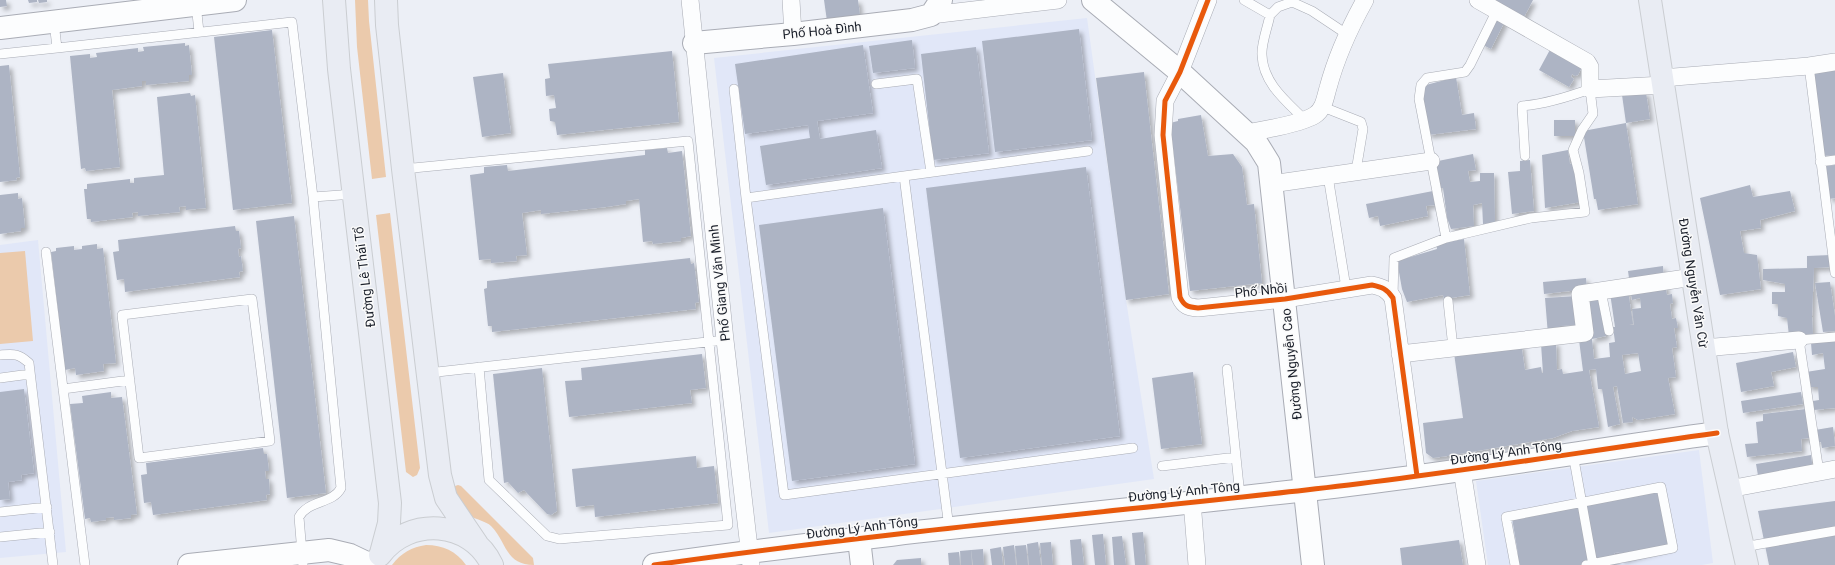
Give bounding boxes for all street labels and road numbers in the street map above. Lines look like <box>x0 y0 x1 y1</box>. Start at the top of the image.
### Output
street label: Phố Hoà Đình <box>782 19 862 42</box>
street label: Đường Nguyễn Văn Cừ <box>1676 217 1711 350</box>
street label: Phố Giang Văn Minh <box>706 224 733 342</box>
street label: Đường Lê Thái Tổ <box>351 225 378 328</box>
street label: Phố Nhồi <box>1234 280 1288 301</box>
street label: Đường Nguyễn Cao <box>1278 307 1305 420</box>
street label: Đường Lý Anh Tông <box>1449 437 1563 468</box>
street label: Đường Lý Anh Tông <box>1127 478 1241 505</box>
street label: Đường Lý Anh Tông <box>805 513 919 542</box>

